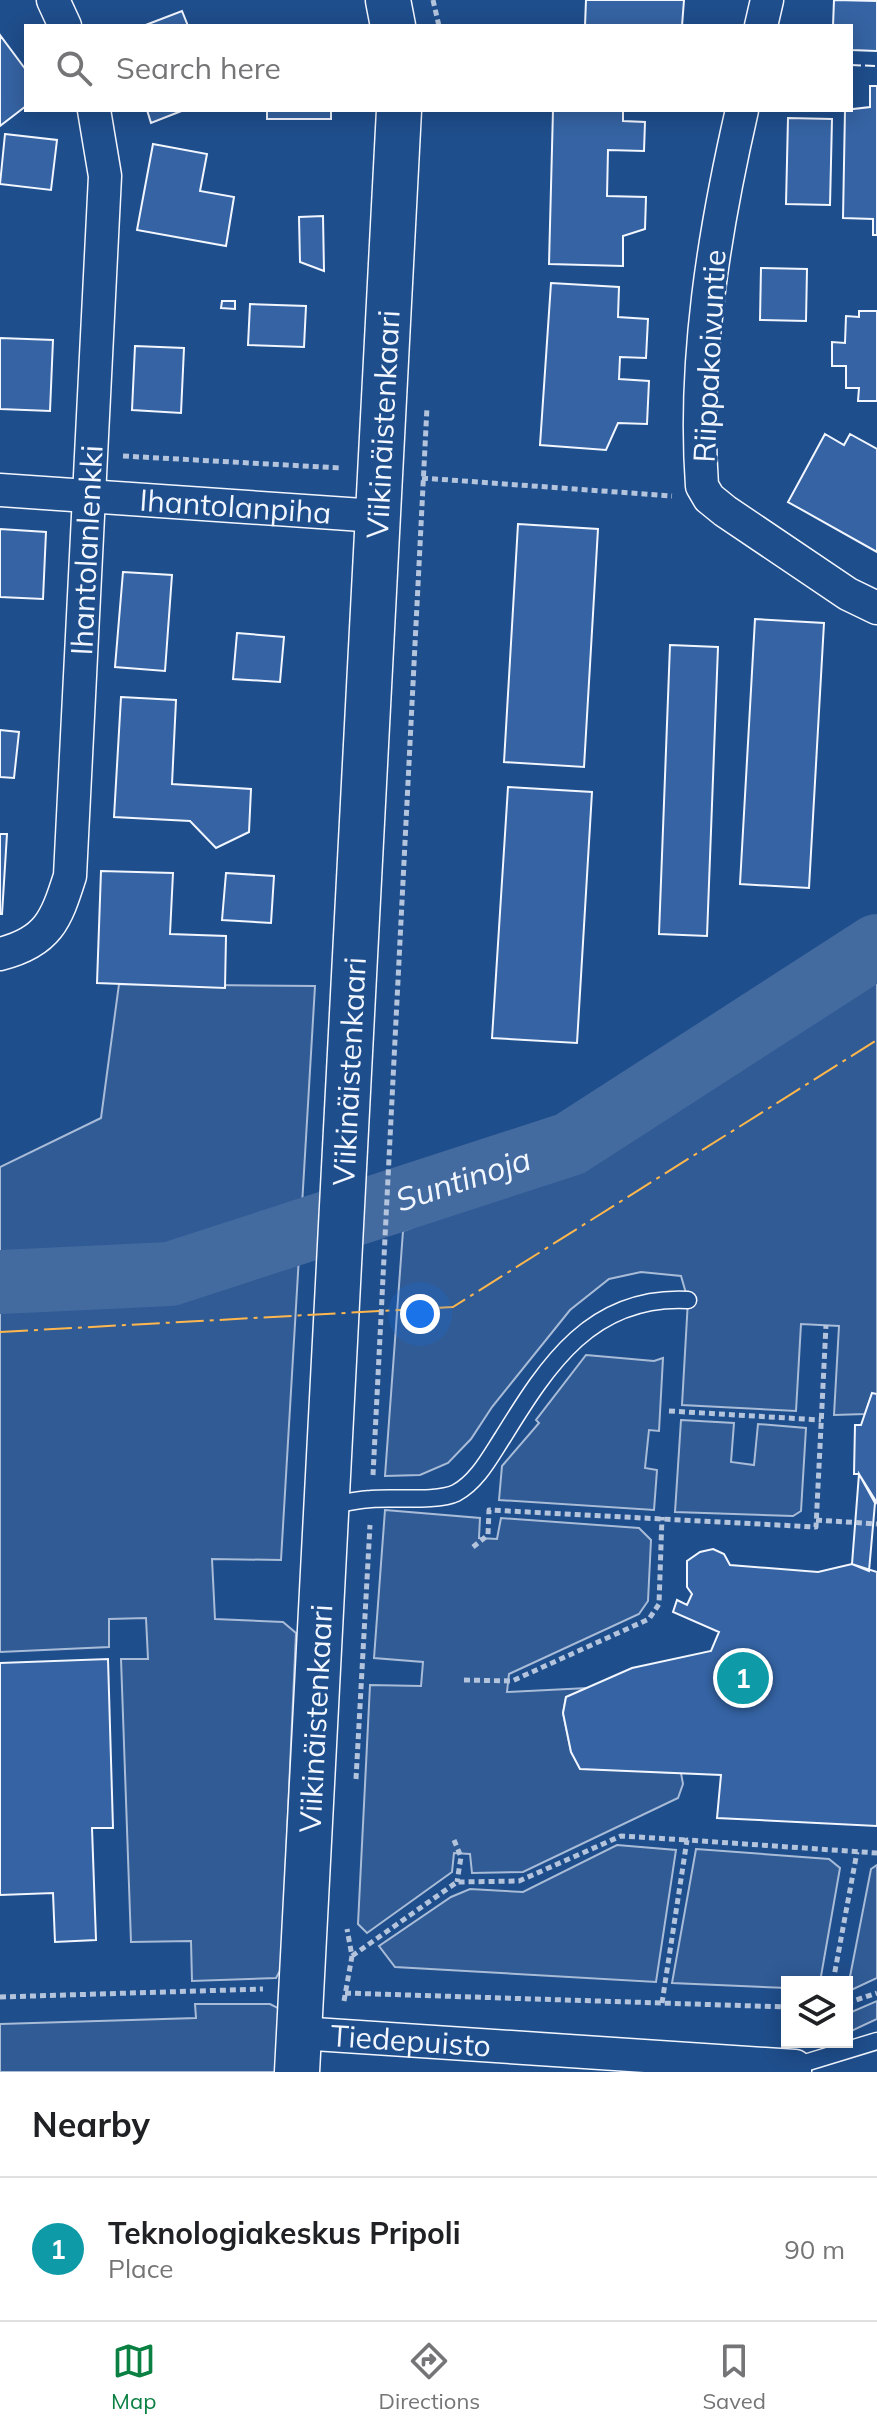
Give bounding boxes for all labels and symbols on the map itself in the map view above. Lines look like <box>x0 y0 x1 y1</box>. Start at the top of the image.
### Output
street label: Riippakoivuntie <box>684 249 734 463</box>
street label: Viikinäistenkaari <box>358 309 408 540</box>
street label: Ihantolanlenkki <box>62 444 111 656</box>
street label: Ihantolanpiha <box>138 481 332 532</box>
street label: Viikinäistenkaari <box>324 956 374 1187</box>
water label: Suntinoja <box>390 1138 535 1219</box>
your location <box>400 1294 440 1334</box>
street label: Viikinäistenkaari <box>290 1603 340 1834</box>
pin: 1 <box>717 1648 769 1708</box>
street label: Tiedepuisto <box>329 2016 492 2065</box>

